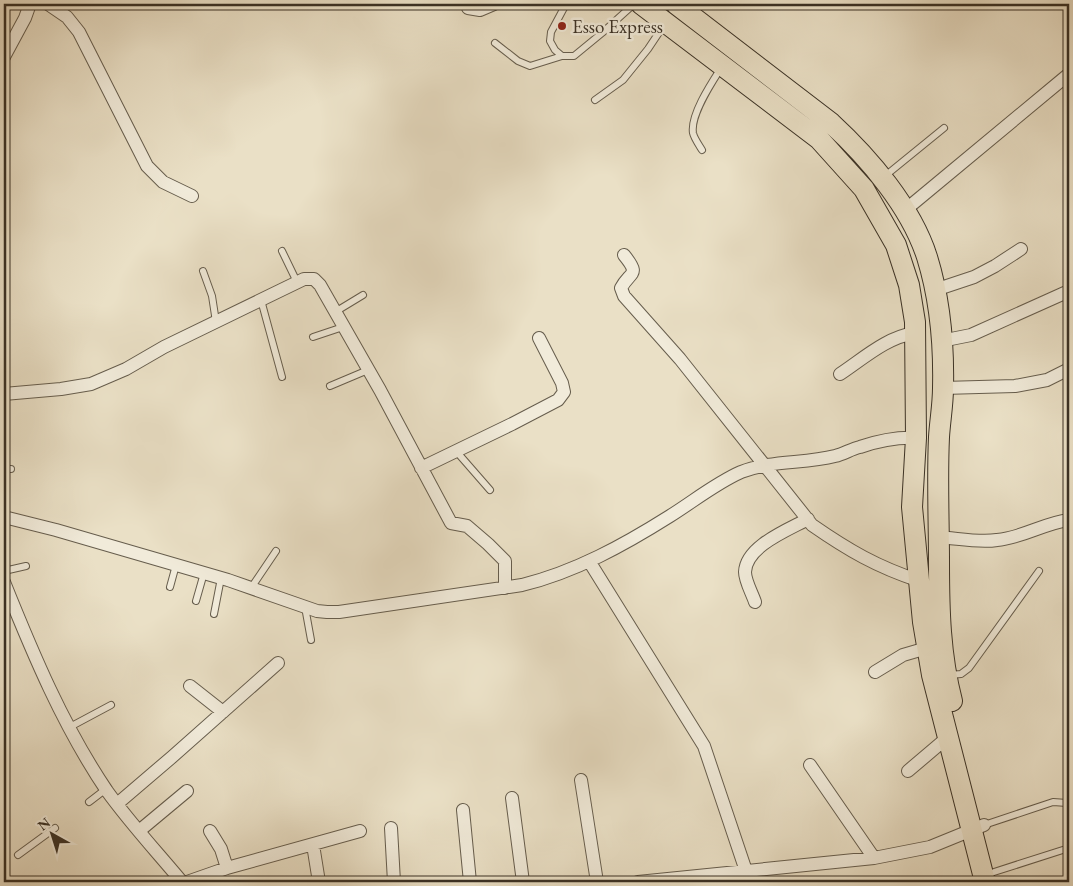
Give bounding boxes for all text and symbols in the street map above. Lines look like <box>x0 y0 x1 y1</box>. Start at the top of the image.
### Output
place label: Esso Express <box>572 14 663 39</box>
marker: Esso Express <box>556 20 568 32</box>
north arrow <box>28 808 78 858</box>
text: N <box>34 813 54 834</box>

